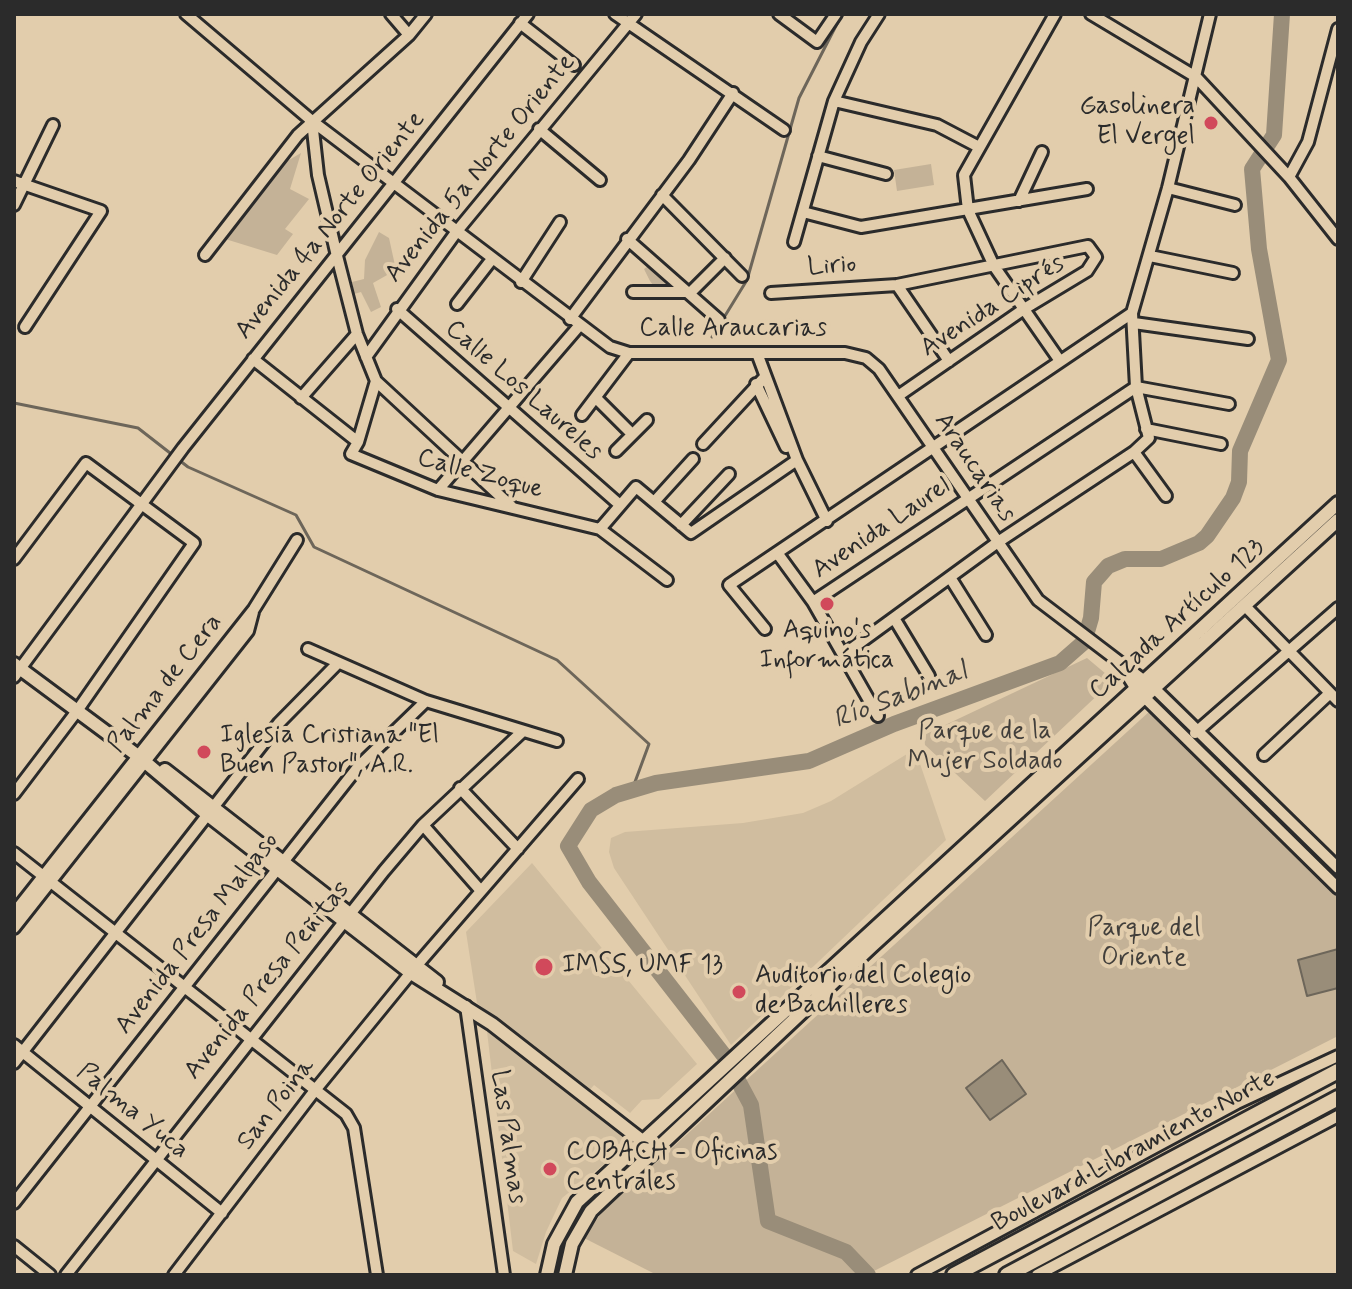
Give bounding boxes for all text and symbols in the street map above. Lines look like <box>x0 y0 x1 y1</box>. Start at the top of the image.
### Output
street label: Avenida 5a Norte Oriente <box>379 48 583 290</box>
place label: Gasolinera El Vergel <box>1080 92 1195 154</box>
street label: Avenida 4a Norte Oriente <box>229 106 433 346</box>
marker: Gasolinera El Vergel <box>1202 114 1220 132</box>
street label: Avenida Ciprés <box>915 249 1071 365</box>
street label: Lirio <box>807 250 857 284</box>
street label: Calle Los Laureles <box>438 314 608 468</box>
street label: Calle Araucarias <box>639 314 827 346</box>
street label: Araucarias <box>926 408 1022 528</box>
street label: Calle Zoque <box>414 443 546 507</box>
street label: Avenida Laurel <box>807 471 957 587</box>
street label: Calzada Artículo 123 <box>1084 533 1272 707</box>
marker: Aquino's Informática <box>818 595 836 613</box>
street label: Palma de Cera <box>102 608 230 760</box>
place label: Aquino's Informática <box>760 616 894 678</box>
water label: Río Sabinal <box>829 656 973 738</box>
park label: Parque de la Mujer Soldado <box>907 717 1063 778</box>
place label: Iglesia Cristiana "El Buen Pastor", A.R. <box>220 721 439 782</box>
marker: Iglesia Cristiana "El Buen Pastor", A.R. <box>195 743 213 761</box>
street label: Avenida Presa Malpaso <box>109 827 287 1041</box>
street label: Avenida Presa Peñitas <box>178 875 358 1087</box>
park label: Parque del Oriente <box>1088 914 1200 976</box>
place label: IMSS, UMF 13 <box>562 951 723 983</box>
marker: IMSS, UMF 13 <box>533 956 555 978</box>
place label: Auditorio del Colegio de Bachilleres <box>755 961 971 1022</box>
marker: Auditorio del Colegio de Bachilleres <box>730 983 748 1001</box>
street label: San Poina <box>231 1053 323 1157</box>
street label: Palma Yuca <box>70 1057 194 1167</box>
street label: Boulevard Libramiento Norte <box>987 1064 1281 1240</box>
street label: Las Palmas <box>482 1068 532 1206</box>
place label: COBACH - Oficinas Centrales <box>566 1138 777 1200</box>
marker: COBACH - Oficinas Centrales <box>541 1160 559 1178</box>

